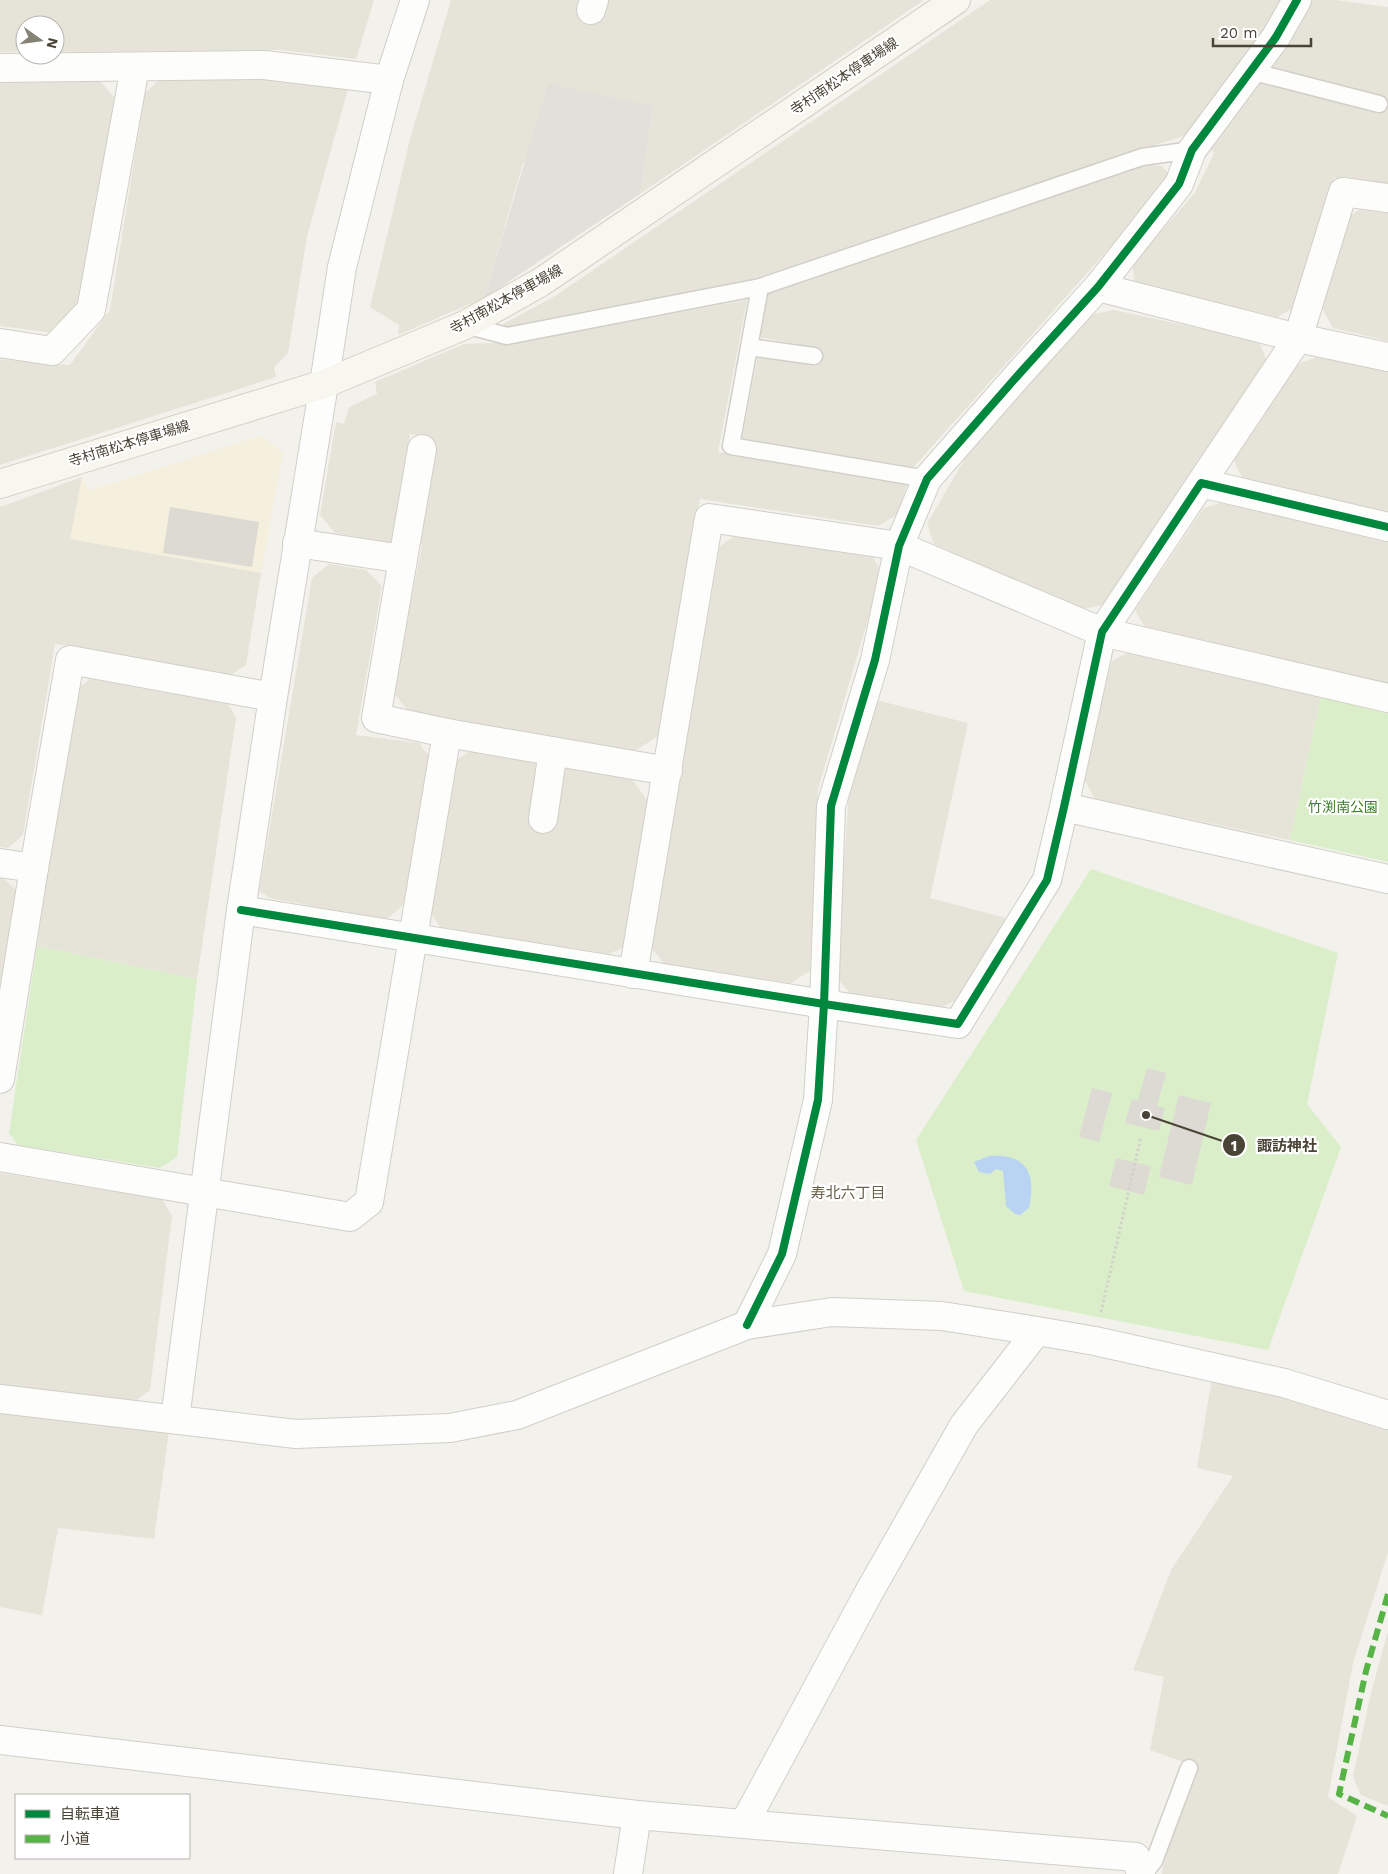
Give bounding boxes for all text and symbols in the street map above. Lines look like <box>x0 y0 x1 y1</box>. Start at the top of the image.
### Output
north arrow <box>15 15 65 65</box>
scale bar <box>1213 15 1310 47</box>
text: 20 m <box>1220 24 1258 42</box>
street label: 寺村南松本停車場線 <box>787 34 901 118</box>
text: N <box>44 36 62 50</box>
street label: 寺村南松本停車場線 <box>447 261 565 337</box>
street label: 寺村南松本停車場線 <box>66 417 192 469</box>
park label: 竹渕南公園 <box>1308 799 1378 815</box>
callout: 諏訪神社 <box>1222 1130 1327 1160</box>
text: 1 <box>1231 1137 1237 1155</box>
text: 諏訪神社 <box>1257 1137 1317 1155</box>
district label: 寿北六丁目 <box>810 1184 886 1202</box>
legend <box>15 1794 190 1859</box>
text: 自転車道 <box>60 1805 120 1823</box>
text: 小道 <box>60 1830 90 1848</box>

